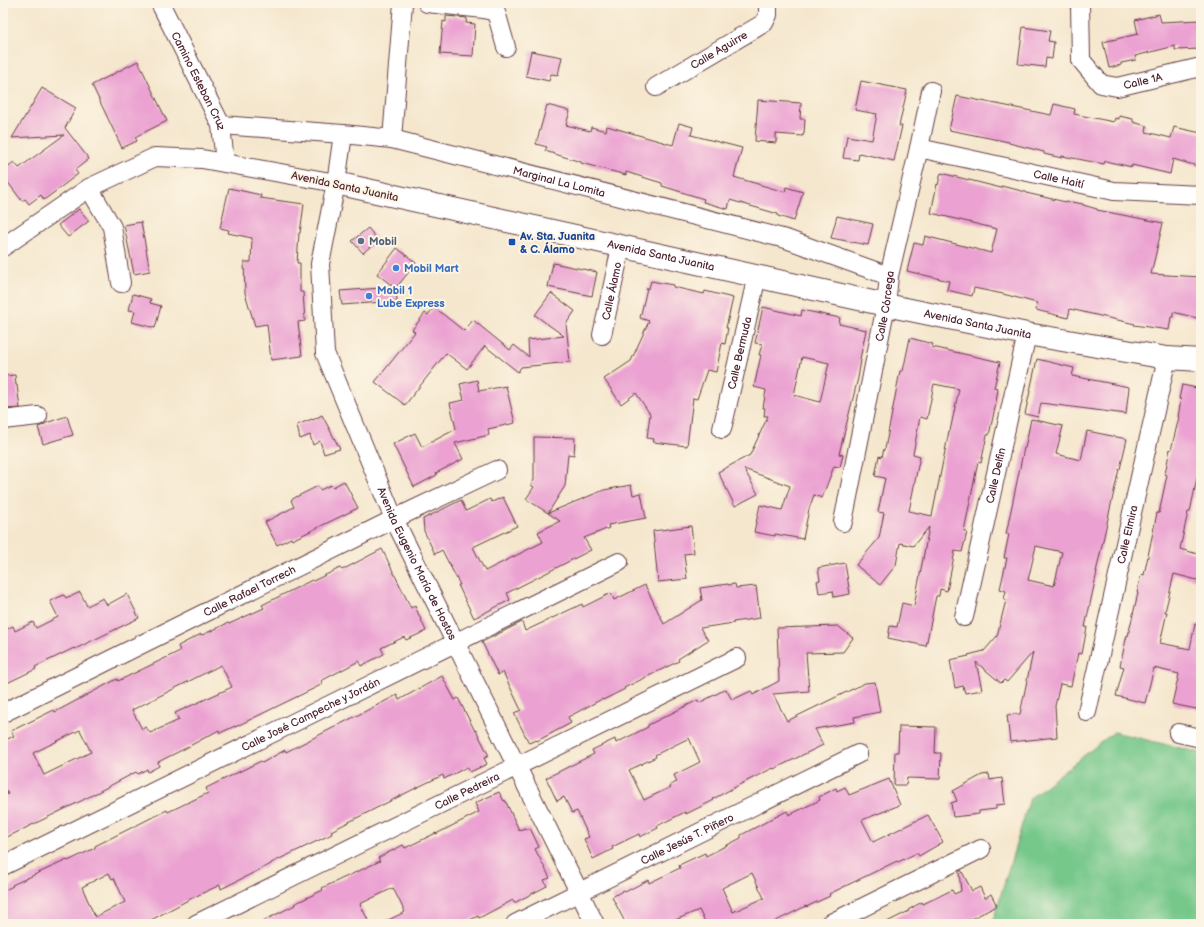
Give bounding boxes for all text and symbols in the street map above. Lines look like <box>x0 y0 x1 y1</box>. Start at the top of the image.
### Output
street label: Calle Aguirre <box>688 28 750 72</box>
street label: Camino Esteban Cruz <box>168 30 228 131</box>
street label: Calle 1A <box>1122 70 1164 92</box>
street label: Marginal La Lomita <box>511 164 607 200</box>
street label: Calle Haití <box>1032 167 1085 191</box>
street label: Avenida Santa Juanita <box>290 169 400 204</box>
place label: Av. Sta. Juanita & C. Álamo <box>519 230 595 256</box>
place label: Mobil <box>369 235 397 248</box>
marker: Mobil <box>356 236 366 246</box>
marker: Av. Sta. Juanita & C. Álamo <box>507 237 517 247</box>
street label: Avenida Santa Juanita <box>606 237 716 274</box>
street label: Calle Álamo <box>599 261 625 321</box>
place label: Mobil Mart <box>404 262 459 275</box>
marker: Mobil Mart <box>391 263 401 273</box>
street label: Calle Córcega <box>873 269 897 343</box>
place label: Mobil 1 Lube Express <box>377 284 445 310</box>
marker: Mobil 1 Lube Express <box>364 291 374 301</box>
street label: Avenida Santa Juanita <box>923 307 1032 342</box>
street label: Calle Bermuda <box>725 315 754 391</box>
street label: Calle Delfin <box>983 446 1009 505</box>
street label: Avenida Eugenio María de Hostos <box>374 485 459 643</box>
street label: Calle Elmira <box>1115 504 1141 565</box>
street label: Calle Rafael Torrech <box>201 563 298 620</box>
street label: Calle José Campeche y Jordán <box>239 675 382 754</box>
street label: Calle Pedreira <box>433 770 502 813</box>
street label: Calle Jesús T. Piñero <box>639 811 736 868</box>

